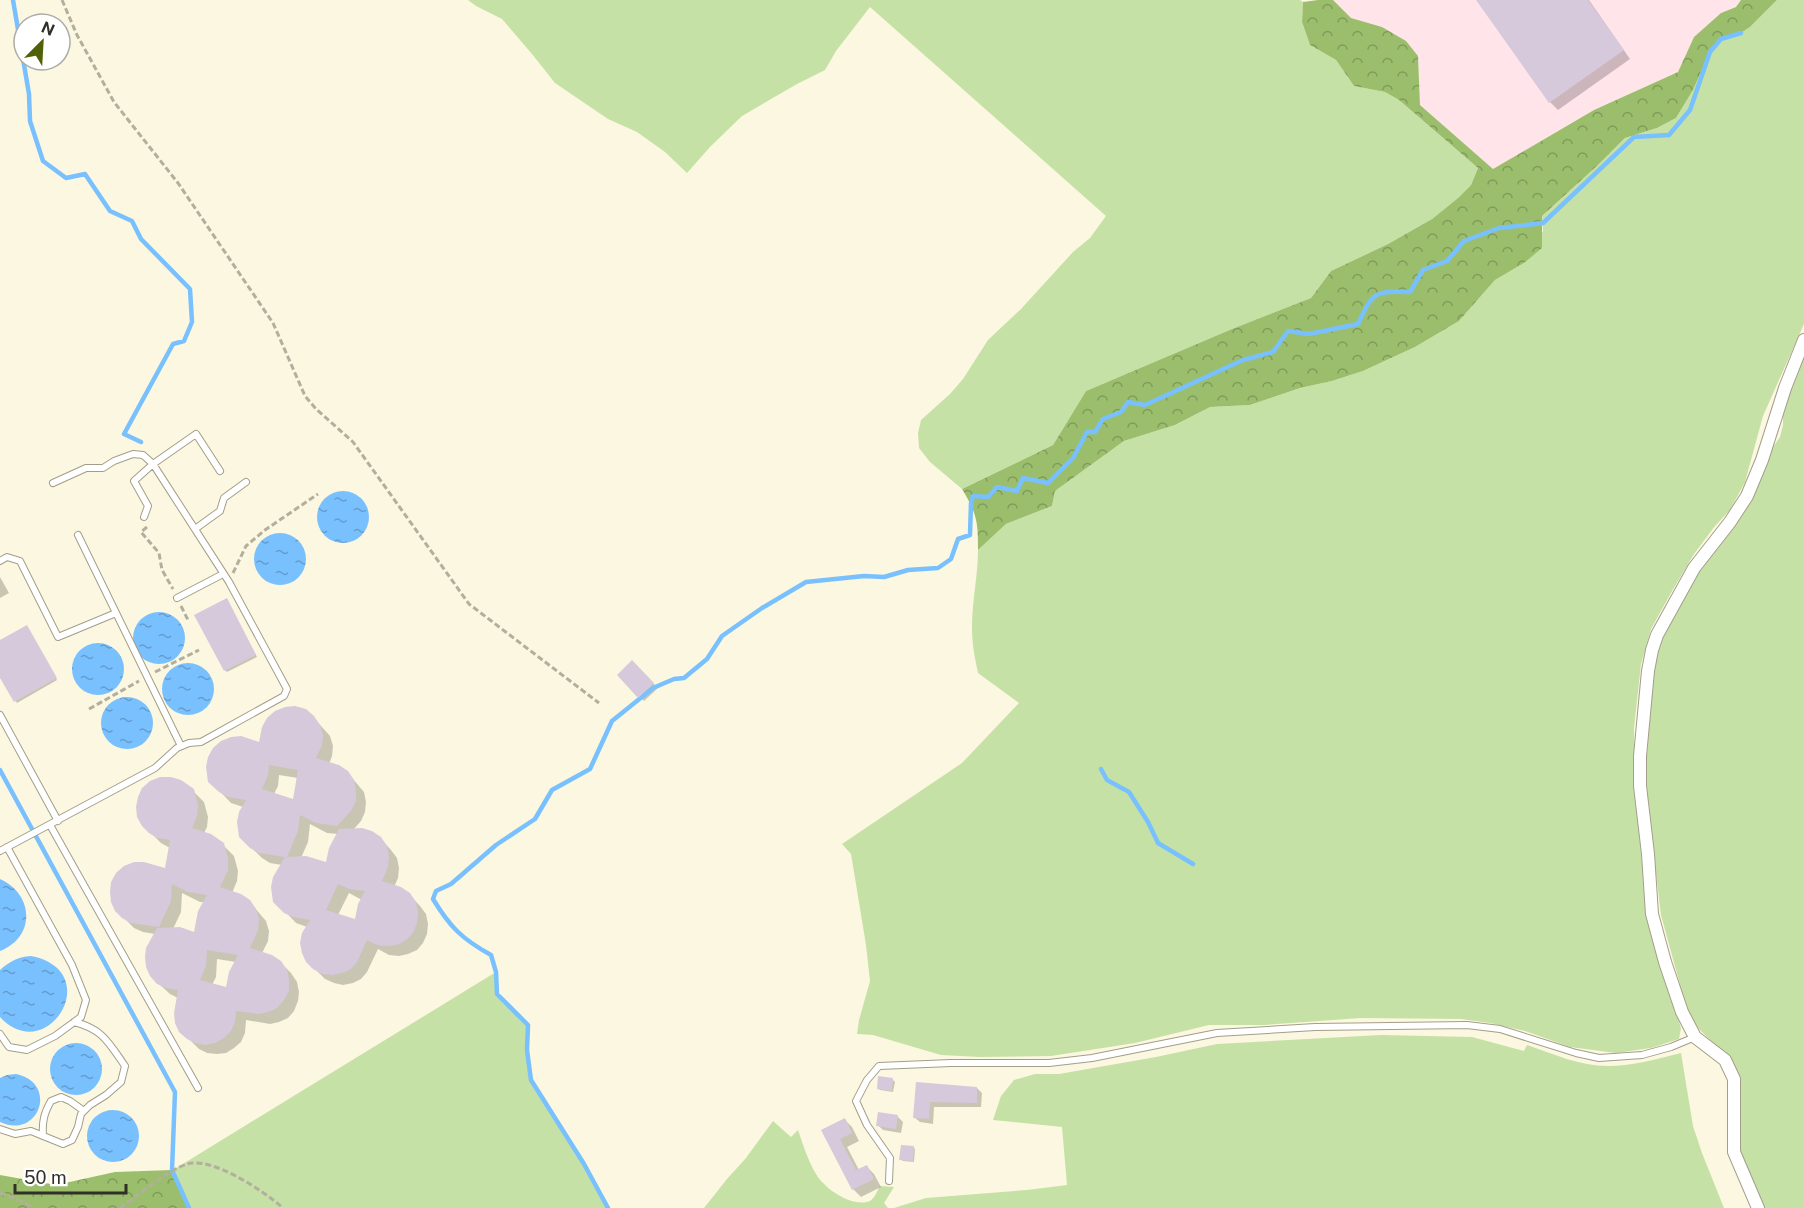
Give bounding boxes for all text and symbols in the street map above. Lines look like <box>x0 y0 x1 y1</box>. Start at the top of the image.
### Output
north arrow <box>12 12 72 72</box>
text: N <box>38 18 57 40</box>
scale bar <box>15 1157 126 1195</box>
text: 50 m <box>24 1167 67 1188</box>

